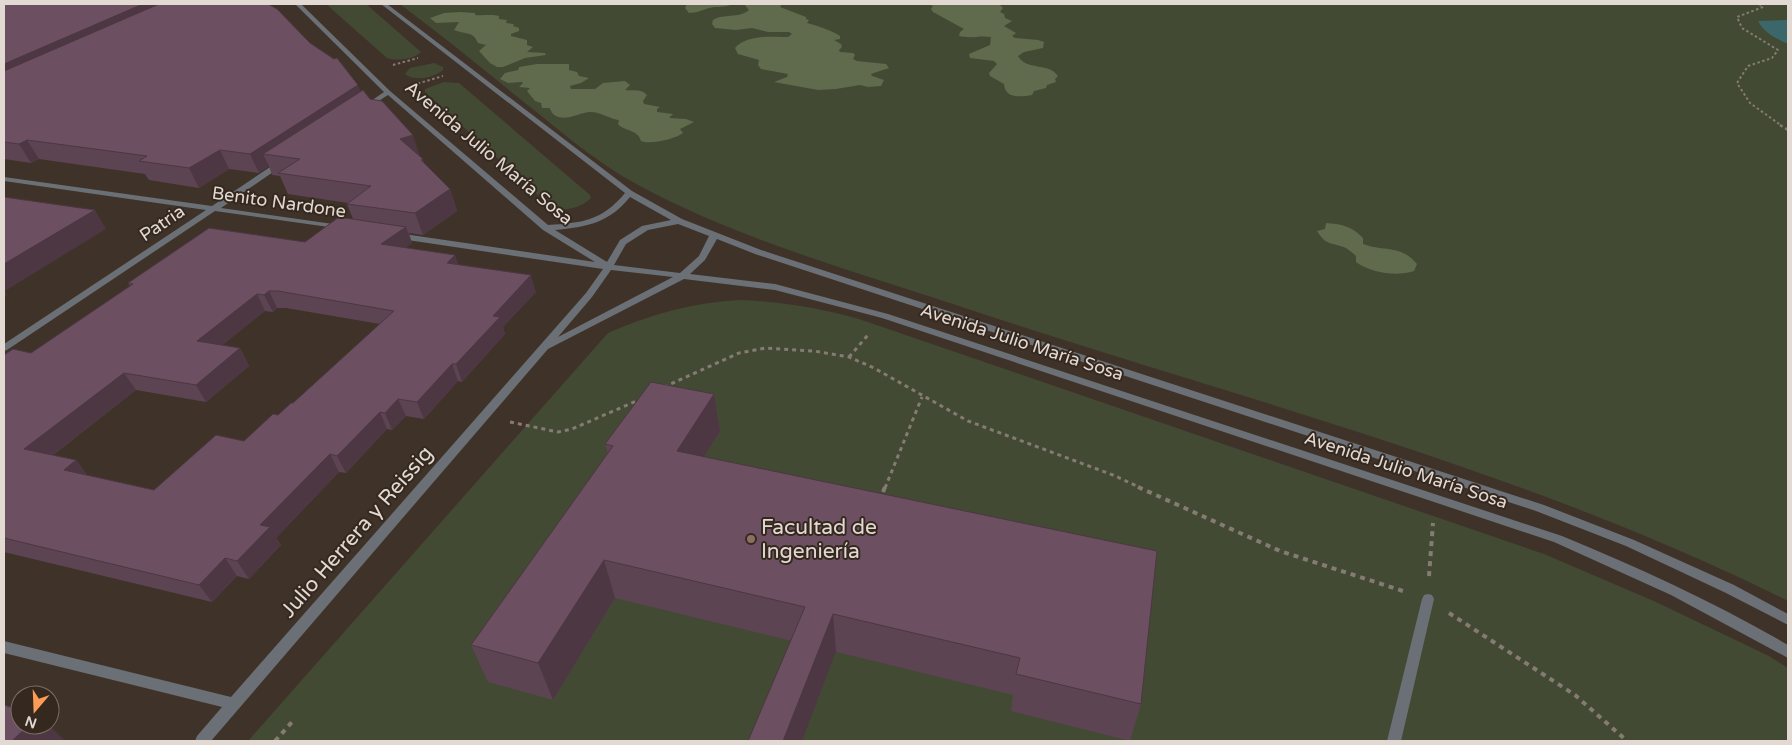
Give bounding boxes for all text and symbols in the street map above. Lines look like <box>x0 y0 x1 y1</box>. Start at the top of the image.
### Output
street label: Avenida Julio María Sosa <box>401 76 577 230</box>
street label: Benito Nardone <box>211 182 347 222</box>
street label: Patria <box>135 200 189 246</box>
street label: Avenida Julio María Sosa <box>918 299 1126 385</box>
street label: Avenida Julio María Sosa <box>1302 427 1510 513</box>
street label: Julio Herrera y Reissig <box>276 441 438 623</box>
place label: Facultad de Ingeniería <box>761 515 877 564</box>
marker: Facultad de Ingeniería <box>745 533 757 545</box>
north arrow <box>10 685 60 735</box>
text: N <box>23 712 39 732</box>

